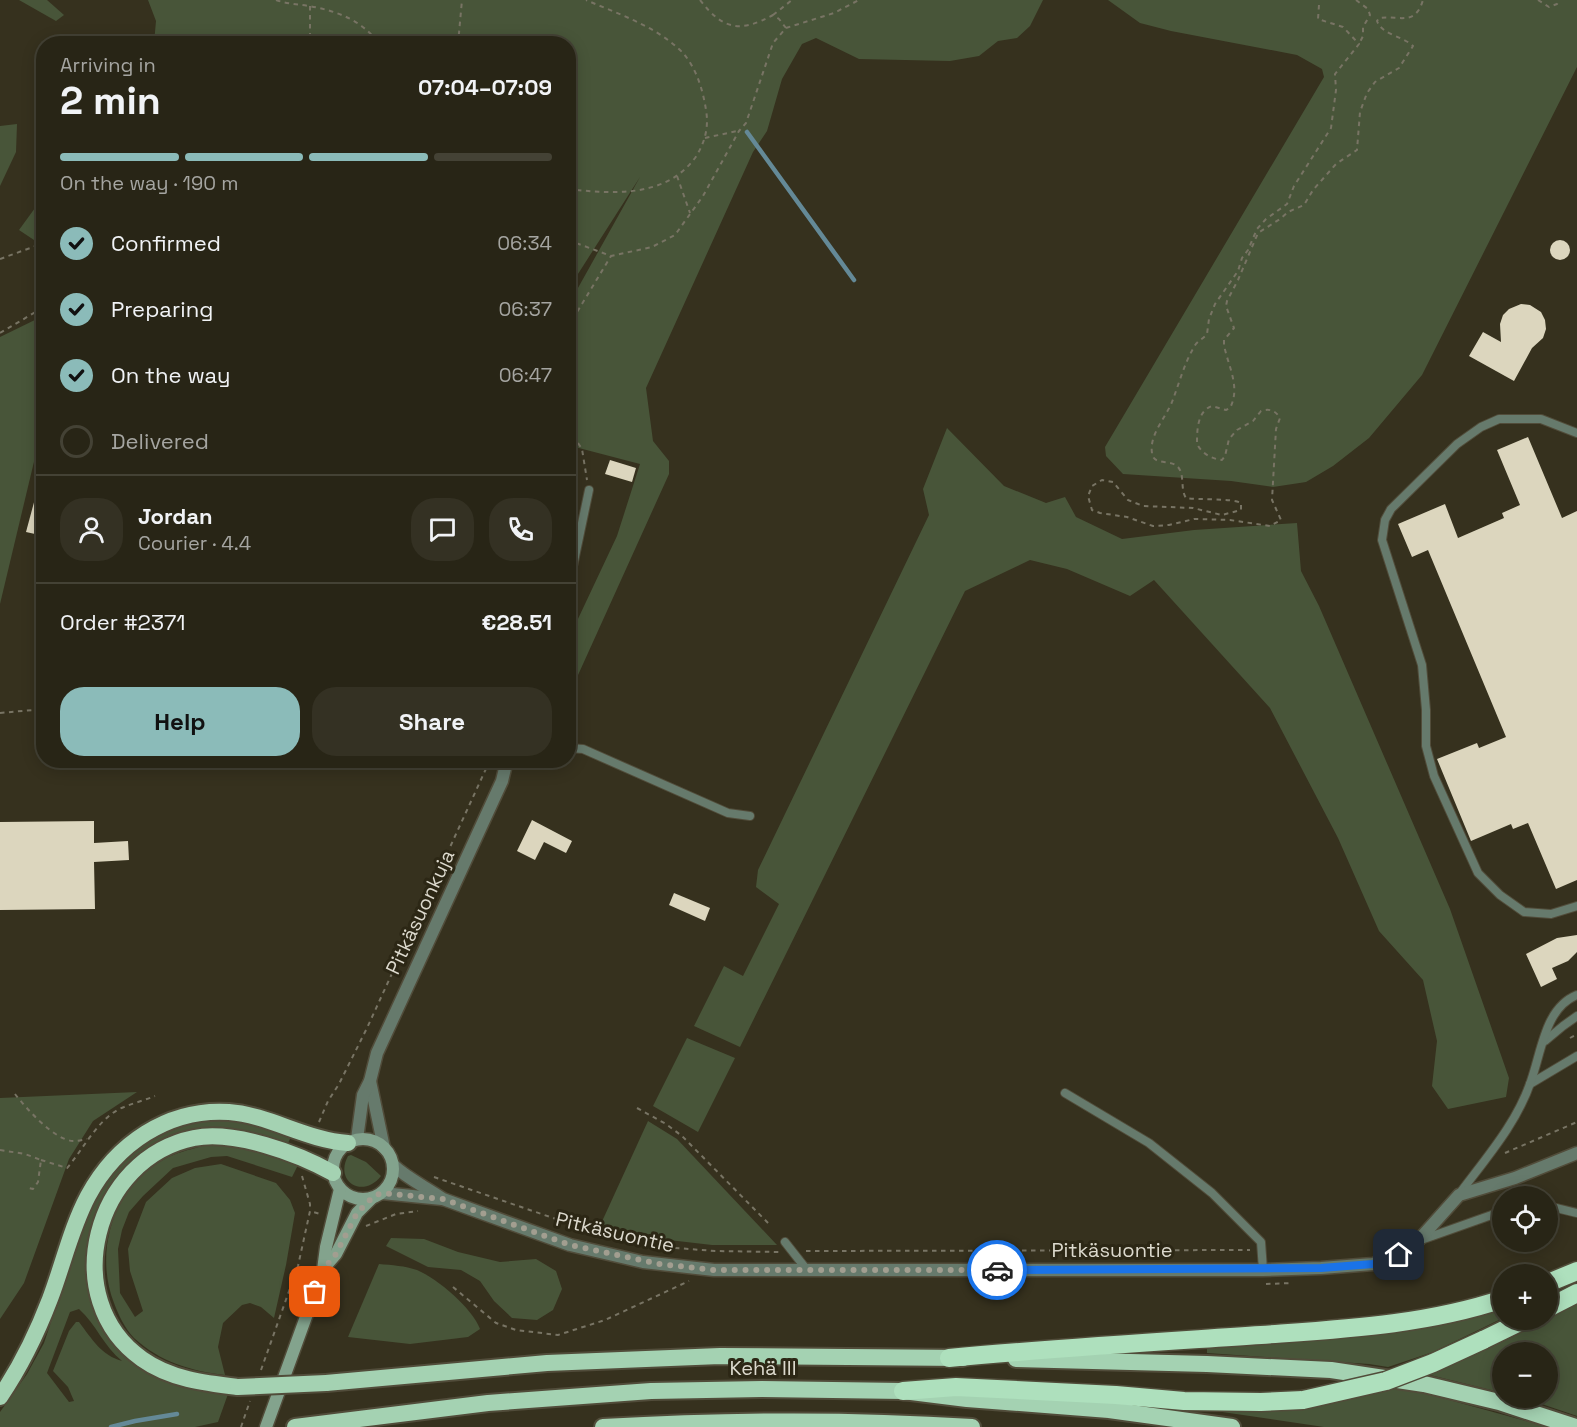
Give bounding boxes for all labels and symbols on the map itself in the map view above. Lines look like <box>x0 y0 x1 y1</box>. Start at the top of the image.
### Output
street label: Pitkäsuonkuja <box>380 845 460 979</box>
street label: Pitkäsuontie <box>553 1206 677 1258</box>
pin <box>1373 1229 1424 1280</box>
street label: Pitkäsuontie <box>1051 1237 1173 1263</box>
courier <box>967 1240 1027 1300</box>
pin <box>289 1266 340 1317</box>
street label: Kehä III <box>729 1355 797 1381</box>

